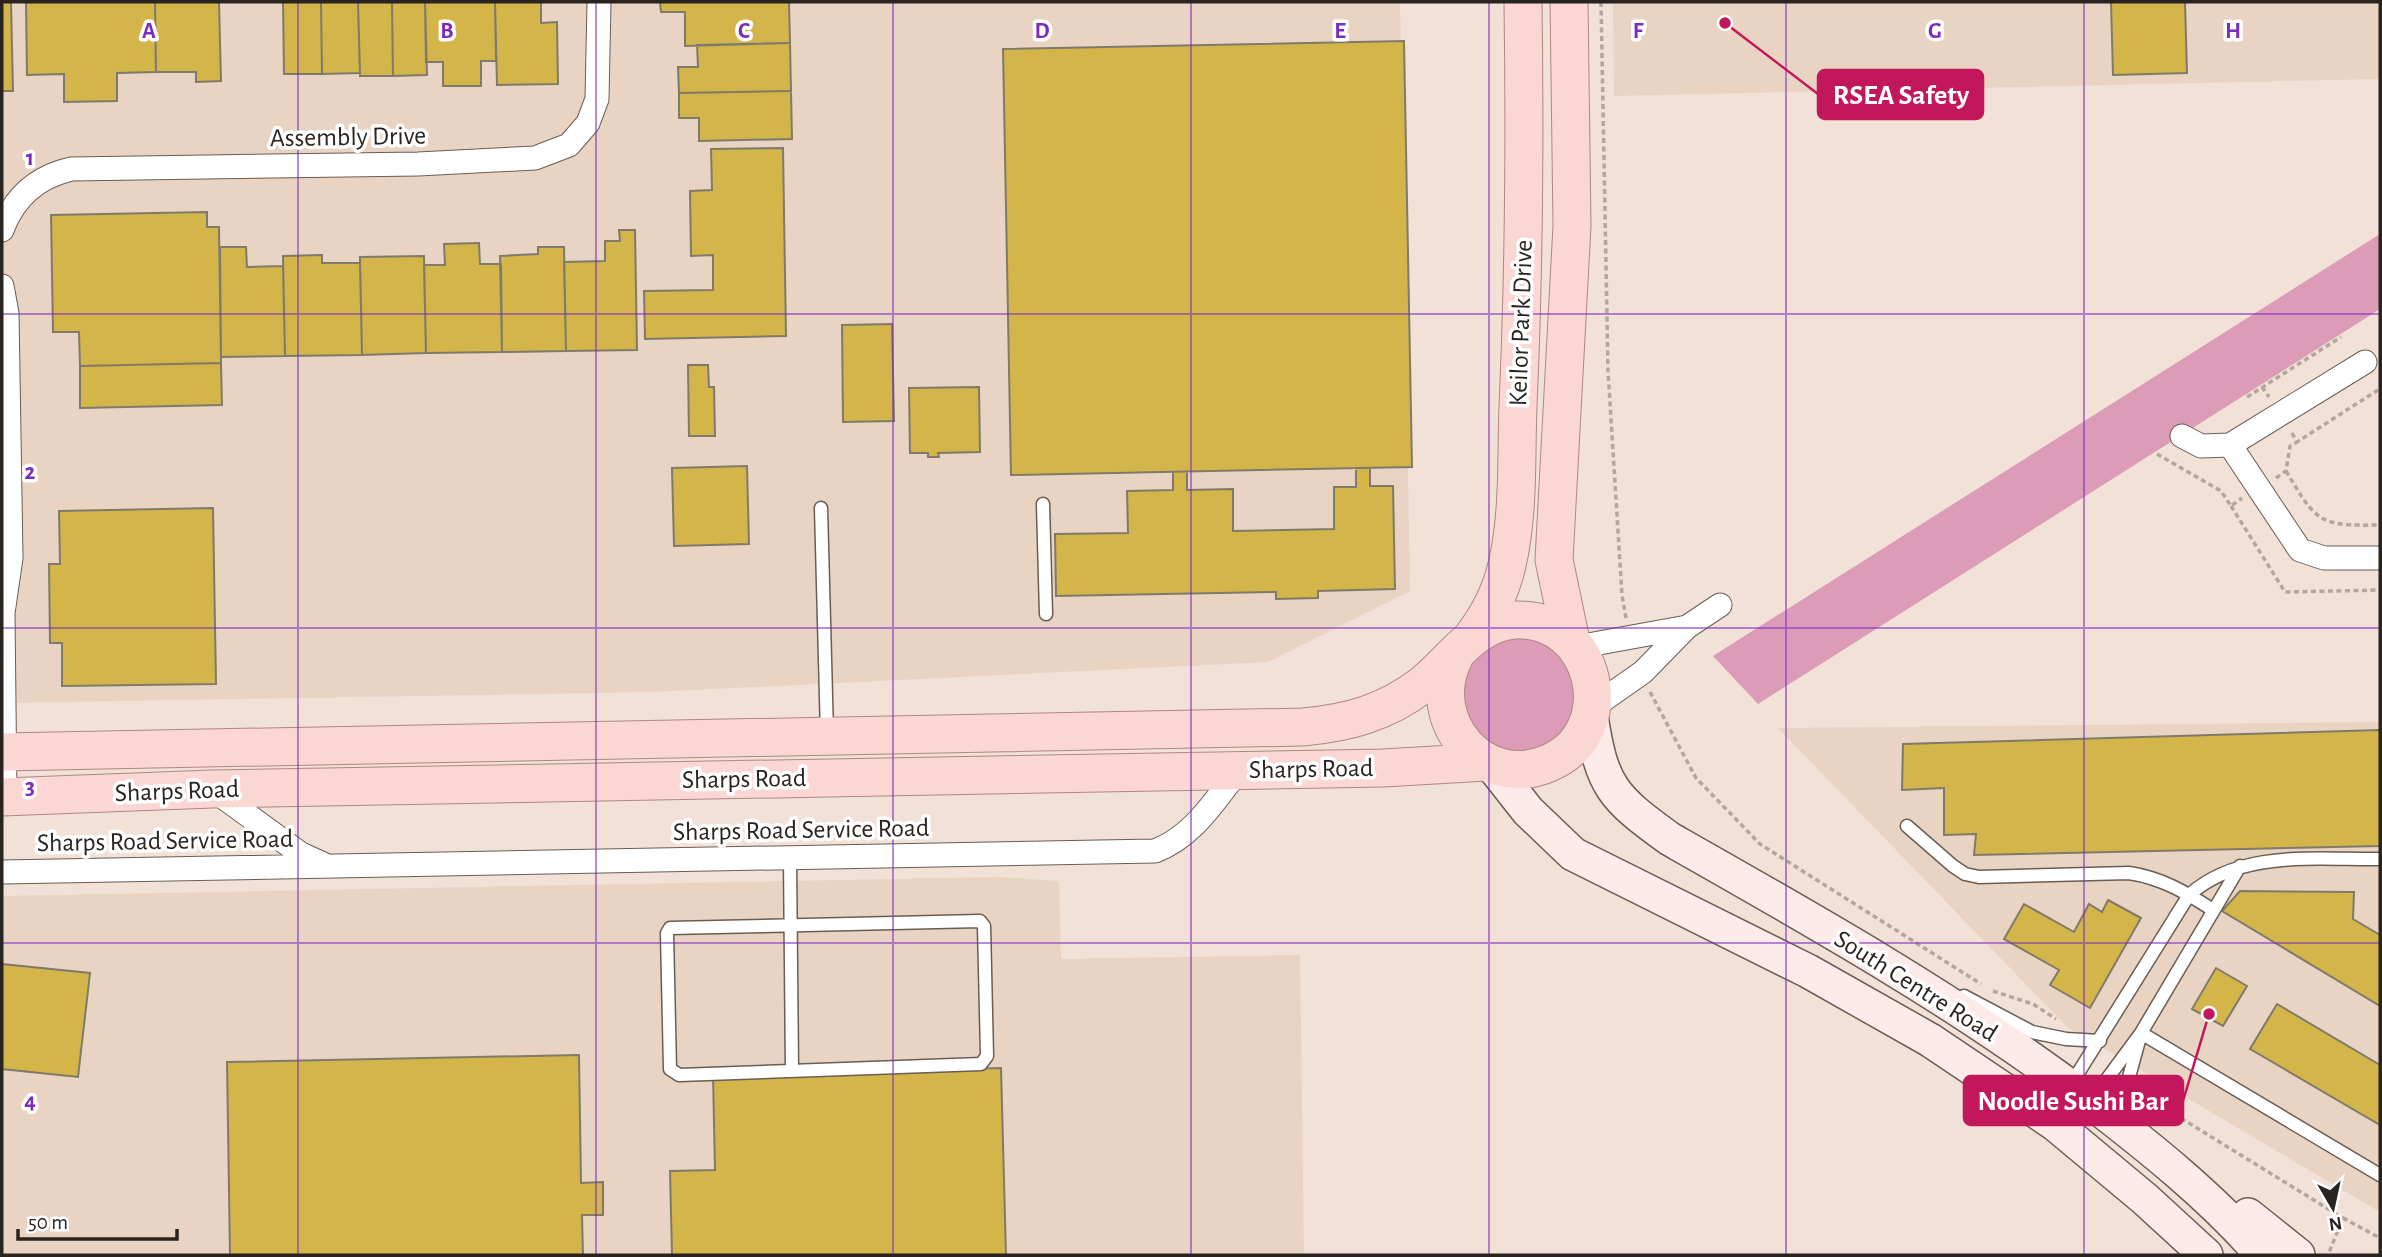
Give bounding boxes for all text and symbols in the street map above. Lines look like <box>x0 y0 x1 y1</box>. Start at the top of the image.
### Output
text: A <box>142 20 156 43</box>
text: B <box>440 20 454 43</box>
text: C <box>738 20 750 43</box>
text: D <box>1034 20 1050 43</box>
text: E <box>1334 20 1346 43</box>
text: F <box>1633 20 1644 43</box>
text: G <box>1928 20 1942 43</box>
text: H <box>2225 20 2241 43</box>
callout: RSEA Safety <box>1818 70 1983 119</box>
text: RSEA Safety <box>1833 82 1970 110</box>
street label: Assembly Drive <box>270 123 426 151</box>
text: 1 <box>26 147 34 170</box>
street label: Keilor Park Drive <box>1505 239 1537 407</box>
text: 2 <box>25 461 36 484</box>
street label: Sharps Road <box>1249 755 1373 783</box>
street label: Sharps Road <box>682 765 806 793</box>
text: 3 <box>25 776 35 799</box>
street label: Sharps Road <box>114 776 240 806</box>
street label: Sharps Road Service Road <box>673 815 929 845</box>
street label: Sharps Road Service Road <box>37 826 293 856</box>
street label: South Centre Road <box>1830 925 2002 1047</box>
callout: Noodle Sushi Bar <box>1964 1076 2183 1125</box>
text: Noodle Sushi Bar <box>1977 1088 2169 1116</box>
text: 4 <box>24 1090 36 1113</box>
north arrow <box>2298 1173 2368 1243</box>
scale bar <box>18 1198 177 1242</box>
text: 50 m <box>28 1212 68 1233</box>
text: N <box>2327 1213 2343 1234</box>

